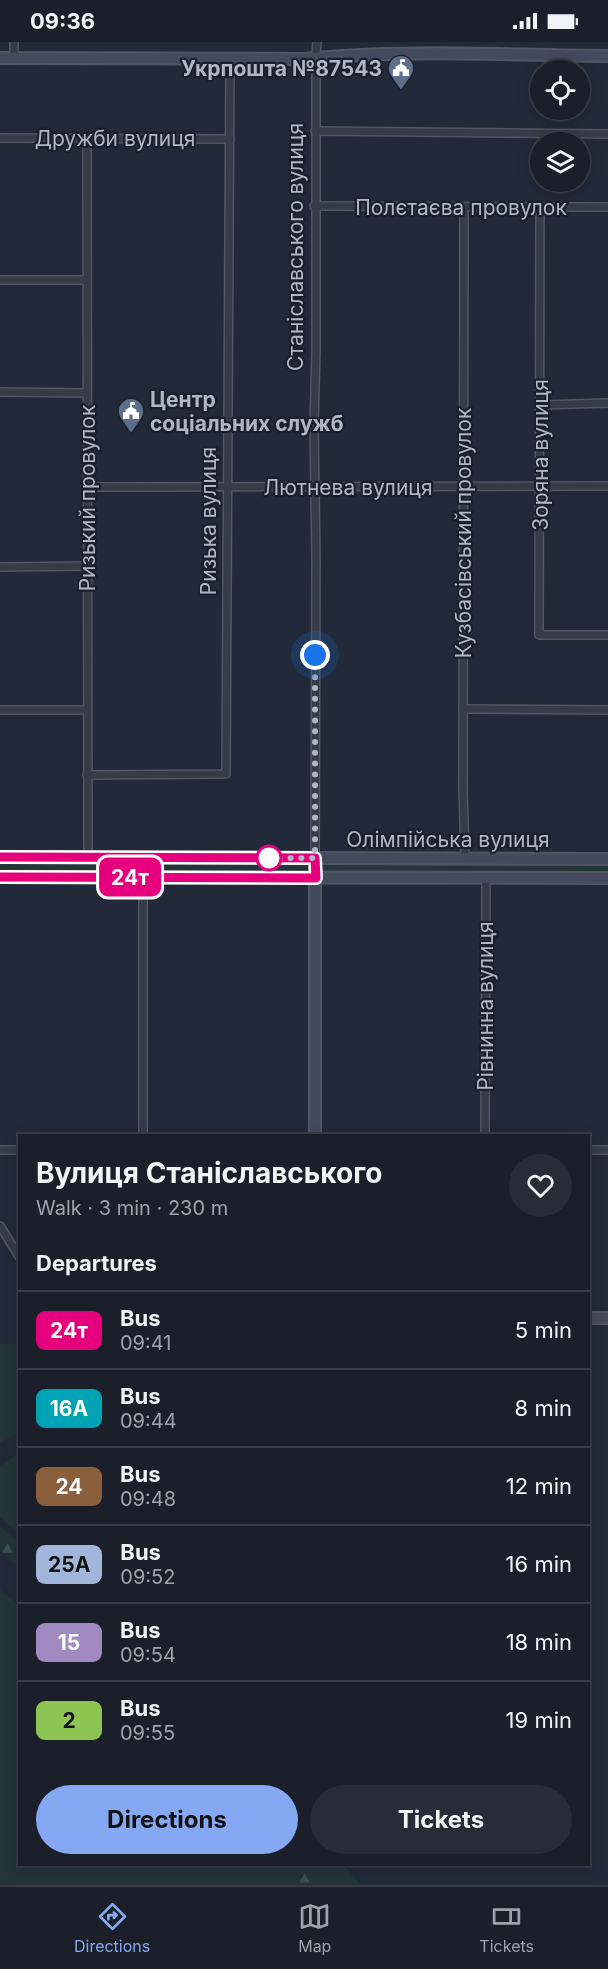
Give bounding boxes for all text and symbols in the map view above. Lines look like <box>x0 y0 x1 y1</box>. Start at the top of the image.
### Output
text: 09:36 <box>30 8 95 34</box>
public building icon: Укрпошта №87543 <box>386 53 416 91</box>
place label: Укрпошта №87543 <box>181 56 382 81</box>
map controls <box>530 60 590 192</box>
button: locate <box>530 60 590 120</box>
street label: Станіславського вулиця <box>283 123 308 371</box>
street label: Дружби вулиця <box>35 126 195 151</box>
button: layers <box>530 132 590 192</box>
street label: Полєтаєва провулок <box>355 195 567 220</box>
street label: Зоряна вулиця <box>528 379 553 531</box>
place label: Центр соціальних служб <box>150 387 344 436</box>
public building icon: Центр соціальних служб <box>116 396 146 434</box>
street label: Ризький провулок <box>75 404 100 591</box>
street label: Кузбасівський провулок <box>451 407 476 658</box>
street label: Ризька вулиця <box>196 447 221 595</box>
street label: Лютнева вулиця <box>263 475 433 500</box>
your location <box>300 640 330 670</box>
street label: Олімпійська вулиця <box>346 827 550 852</box>
unlabelled marker <box>256 845 282 871</box>
line badge: 24т <box>96 858 164 896</box>
text: 24т <box>111 865 149 890</box>
street label: Рівнинна вулиця <box>473 921 498 1091</box>
button: heart <box>509 1154 572 1217</box>
text: Вулиця Станіславського <box>36 1156 382 1190</box>
text: Walk · 3 min · 230 m <box>36 1196 228 1220</box>
text: Departures <box>36 1250 157 1276</box>
text: Bus <box>120 1305 161 1331</box>
text: 5 min <box>515 1317 572 1343</box>
text: 24т <box>50 1318 88 1343</box>
text: 09:41 <box>120 1331 171 1355</box>
text: Bus <box>120 1383 161 1409</box>
text: 8 min <box>515 1395 572 1421</box>
text: 16А <box>50 1396 88 1421</box>
text: 09:44 <box>120 1409 177 1433</box>
text: Bus <box>120 1461 161 1487</box>
text: 12 min <box>506 1473 572 1499</box>
text: 24 <box>55 1474 83 1499</box>
text: 09:48 <box>120 1487 176 1511</box>
text: Bus <box>120 1539 161 1565</box>
text: 16 min <box>506 1551 572 1577</box>
text: 25А <box>48 1552 90 1577</box>
text: 09:52 <box>120 1565 175 1589</box>
text: Bus <box>120 1617 161 1643</box>
text: 18 min <box>506 1629 572 1655</box>
text: 15 <box>58 1630 80 1655</box>
text: 09:54 <box>120 1643 176 1667</box>
text: Bus <box>120 1695 161 1721</box>
text: 19 min <box>506 1707 572 1733</box>
text: 2 <box>62 1708 76 1733</box>
text: 09:55 <box>120 1721 175 1745</box>
button: Directions <box>36 1785 298 1854</box>
button: Tickets <box>310 1785 572 1854</box>
tab: Directions <box>74 1900 150 1956</box>
tab: Map <box>298 1900 331 1956</box>
tab: Tickets <box>479 1900 534 1956</box>

